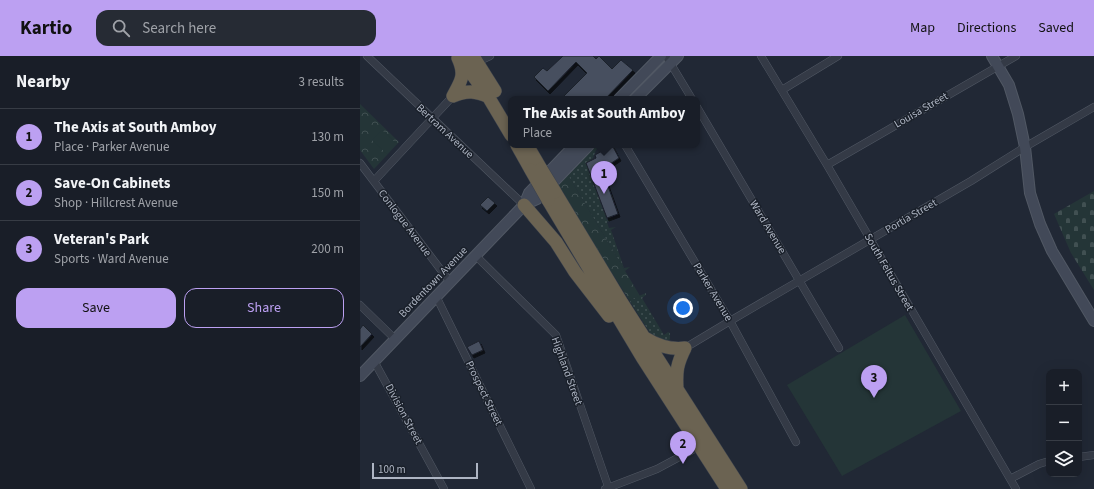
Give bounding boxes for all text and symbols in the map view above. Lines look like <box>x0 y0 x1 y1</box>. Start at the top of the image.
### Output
search box <box>96 10 376 46</box>
text: Kartio <box>20 15 72 42</box>
icon: search <box>110 17 132 39</box>
text: Search here <box>142 18 216 39</box>
text: Map <box>910 18 935 38</box>
text: Directions <box>957 18 1016 38</box>
text: Saved <box>1038 18 1074 38</box>
text: Nearby <box>16 70 70 94</box>
text: 3 results <box>299 73 344 91</box>
street label: Louisa Street <box>891 88 951 131</box>
popup <box>508 96 700 148</box>
street label: Bertram Avenue <box>413 100 477 162</box>
text: The Axis at South Amboy <box>523 103 685 124</box>
text: The Axis at South Amboy <box>54 117 217 138</box>
text: Place <box>523 124 552 142</box>
text: 1 <box>26 128 32 146</box>
text: 130 m <box>311 128 344 146</box>
text: Place · Parker Avenue <box>54 138 169 156</box>
pin: 1 <box>591 161 617 194</box>
text: Save-On Cabinets <box>54 173 171 194</box>
text: 2 <box>26 184 32 202</box>
text: 150 m <box>311 184 344 202</box>
street label: Conlogue Avenue <box>375 186 435 260</box>
text: Shop · Hillcrest Avenue <box>54 194 178 212</box>
street label: Portia Street <box>882 195 940 237</box>
street label: Ward Avenue <box>746 197 790 257</box>
text: Veteran's Park <box>54 229 149 250</box>
street label: South Feltus Street <box>861 230 917 314</box>
text: 3 <box>26 240 32 258</box>
text: 200 m <box>311 240 344 258</box>
street label: Bordentown Avenue <box>395 243 471 321</box>
text: Sports · Ward Avenue <box>54 250 169 268</box>
street label: Parker Avenue <box>690 260 737 324</box>
button: Save <box>16 288 176 328</box>
button: Share <box>184 288 344 328</box>
your location <box>673 298 693 318</box>
street label: Highland Street <box>548 335 586 407</box>
street label: Prospect Street <box>462 358 506 428</box>
pin: 3 <box>861 365 887 398</box>
map controls <box>1046 369 1082 477</box>
button: + <box>1046 369 1082 405</box>
street label: Division Street <box>382 381 426 447</box>
button: − <box>1046 405 1082 441</box>
pin: 2 <box>670 431 696 464</box>
button: layers <box>1046 441 1082 477</box>
scale bar <box>372 461 478 480</box>
text: 100 m <box>378 462 406 477</box>

